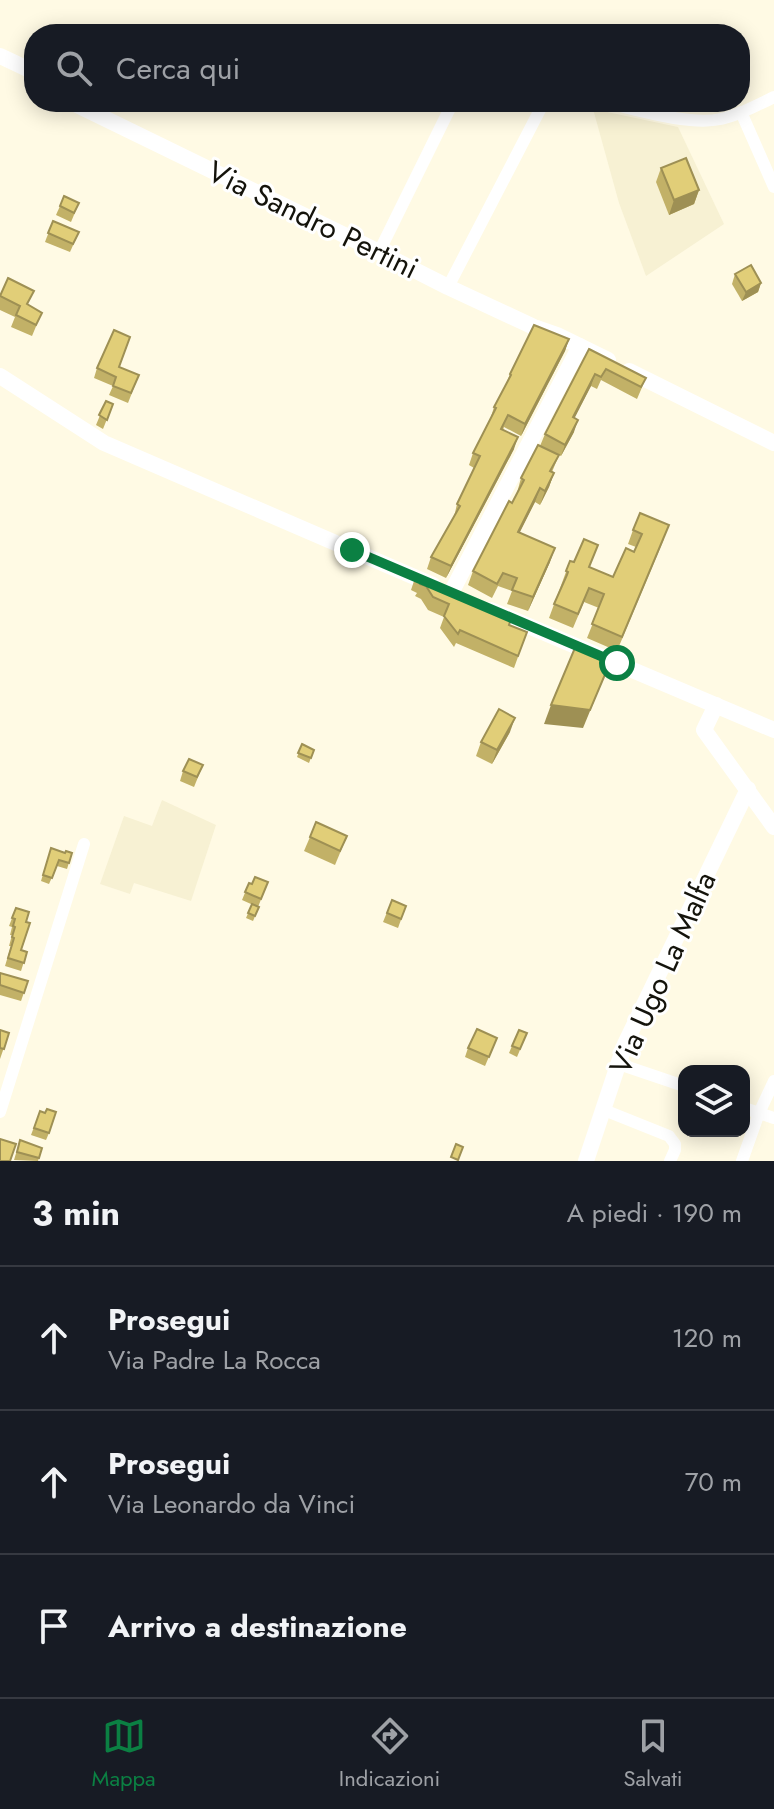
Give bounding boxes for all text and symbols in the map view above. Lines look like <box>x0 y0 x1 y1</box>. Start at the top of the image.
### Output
search box <box>24 24 750 112</box>
icon: search <box>52 46 96 90</box>
text: Cerca qui <box>116 47 240 90</box>
street label: Via Sandro Pertini <box>201 150 426 289</box>
route end <box>334 532 370 568</box>
route start <box>599 645 635 681</box>
street label: Via Ugo La Malfa <box>599 865 726 1081</box>
map controls <box>678 1065 750 1137</box>
button: layers <box>678 1065 750 1137</box>
text: 3 min <box>32 1189 120 1238</box>
text: A piedi · 190 m <box>567 1194 742 1232</box>
text: Prosegui <box>108 1298 230 1341</box>
icon: ahead <box>32 1316 76 1360</box>
text: 120 m <box>672 1319 742 1357</box>
text: Via Padre La Rocca <box>108 1341 321 1379</box>
text: Prosegui <box>108 1442 230 1485</box>
icon: ahead <box>32 1460 76 1504</box>
text: 70 m <box>685 1463 742 1501</box>
text: Via Leonardo da Vinci <box>108 1485 355 1523</box>
icon: arrive <box>32 1604 76 1648</box>
text: Arrivo a destinazione <box>108 1605 407 1648</box>
tab: Mappa <box>92 1714 156 1794</box>
tab: Indicazioni <box>339 1714 440 1794</box>
tab: Salvati <box>623 1714 682 1794</box>

